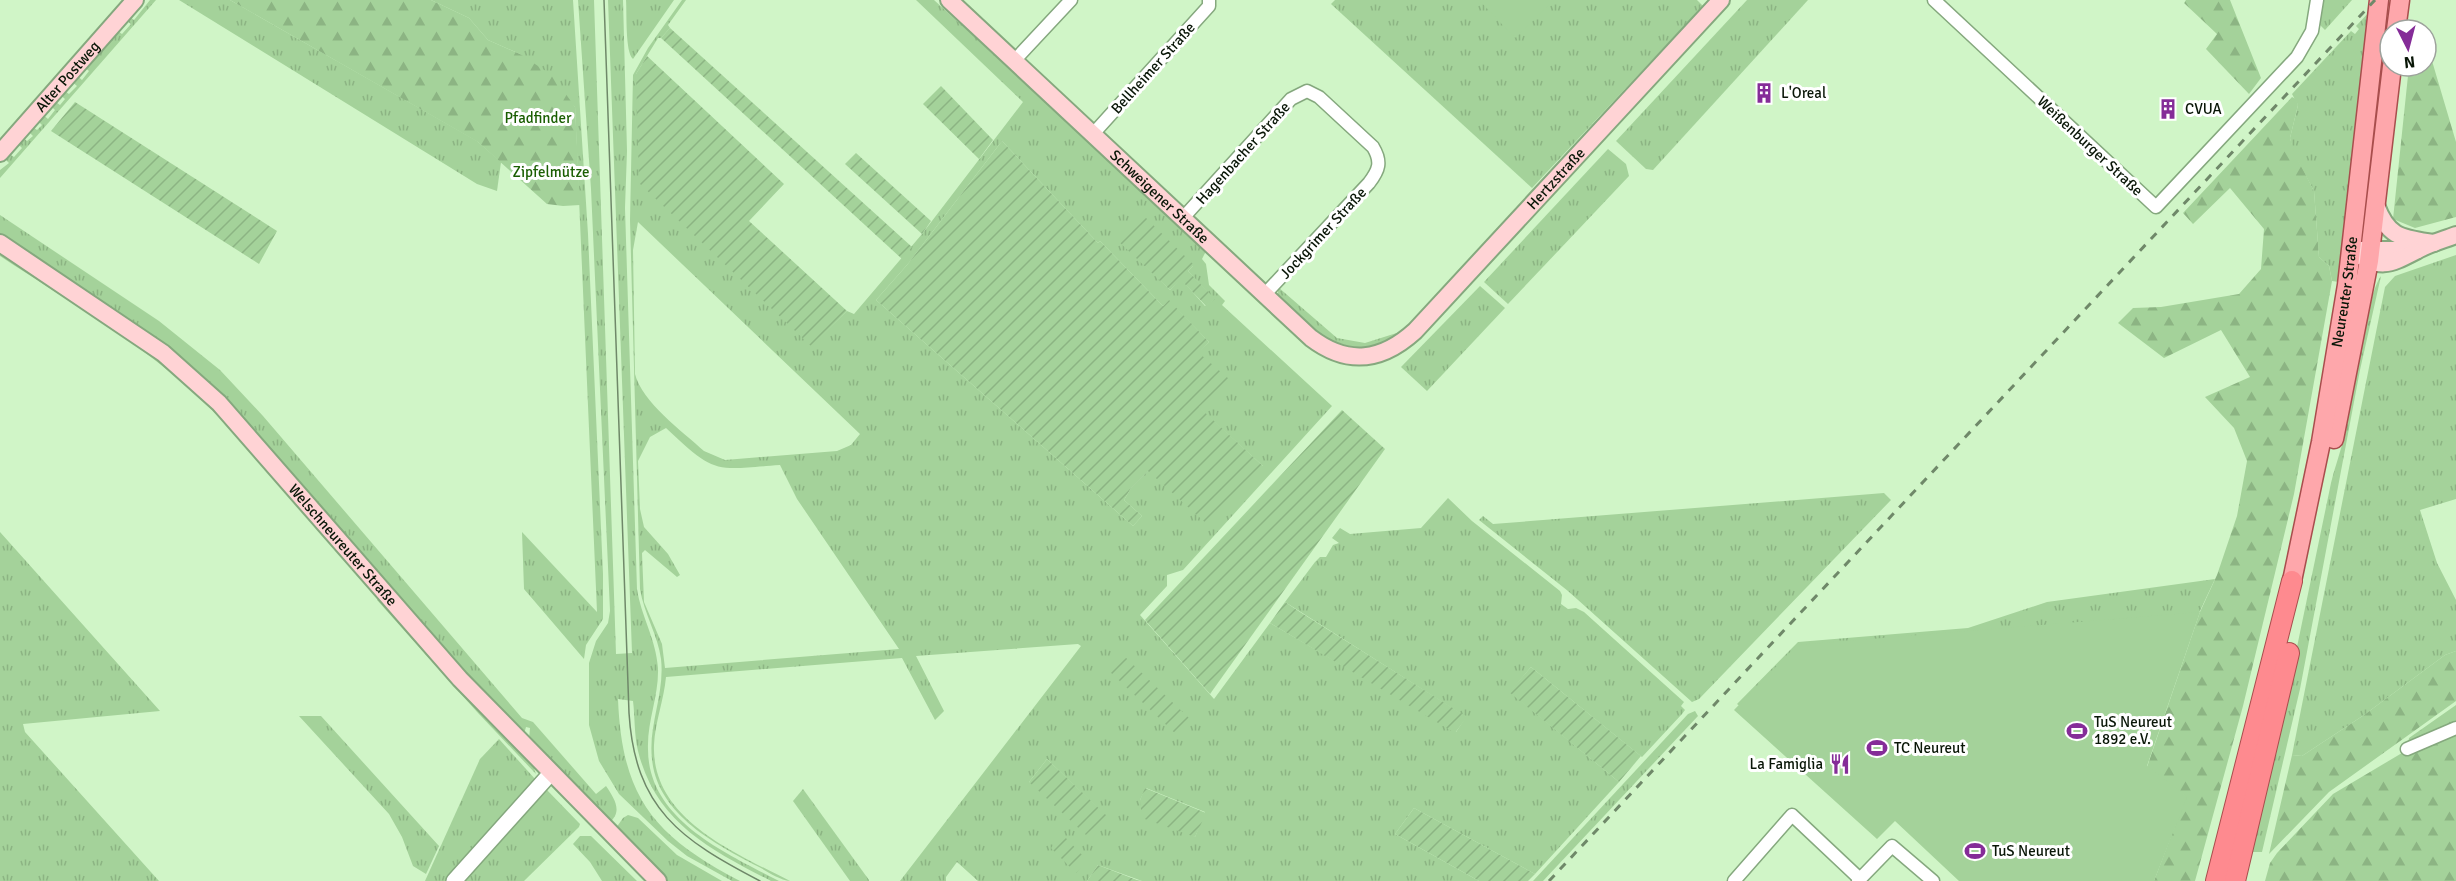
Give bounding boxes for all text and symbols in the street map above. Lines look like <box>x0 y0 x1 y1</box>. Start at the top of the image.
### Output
north arrow <box>2378 18 2438 78</box>
street label: Bellheimer Straße <box>1107 19 1199 117</box>
street label: Alter Postweg <box>31 37 104 116</box>
text: N <box>2403 51 2416 72</box>
building icon: L'Oreal <box>1752 81 1776 105</box>
place label: L'Oreal <box>1781 84 1826 102</box>
street label: Weißenburger Straße <box>2033 92 2147 200</box>
building icon: CVUA <box>2156 97 2180 121</box>
street label: Hagenbacher Straße <box>1192 98 1294 208</box>
place label: CVUA <box>2185 100 2222 118</box>
park label: Pfadfinder <box>504 109 572 127</box>
street label: Hertzstraße <box>1523 144 1589 213</box>
street label: Schweigener Straße <box>1106 146 1213 247</box>
park label: Zipfelmütze <box>513 163 589 181</box>
street label: Jockgrimer Straße <box>1276 184 1370 282</box>
street label: Neureuter Straße <box>2328 235 2361 349</box>
street label: Welschneureuter Straße <box>285 480 401 609</box>
place label: TuS Neureut 1892 e.V. <box>2094 713 2172 748</box>
sports icon: TuS Neureut 1892 e.V. <box>2065 719 2089 743</box>
sports icon: TC Neureut <box>1865 736 1889 760</box>
place label: TC Neureut <box>1894 739 1965 757</box>
restaurant icon: La Famiglia <box>1828 752 1852 776</box>
place label: La Famiglia <box>1750 755 1823 773</box>
sports icon: TuS Neureut <box>1963 839 1987 863</box>
place label: TuS Neureut <box>1992 842 2070 860</box>

